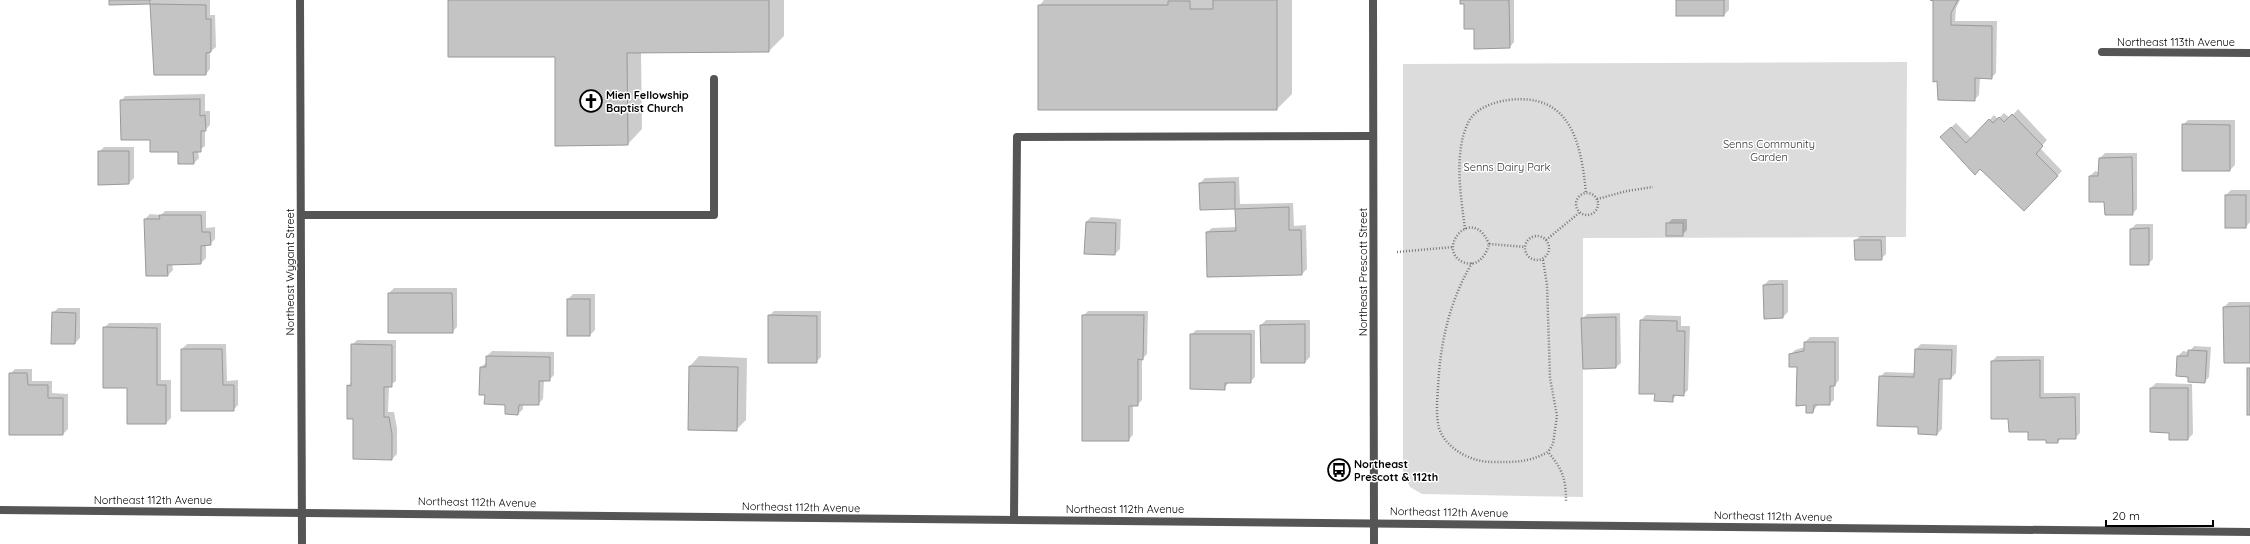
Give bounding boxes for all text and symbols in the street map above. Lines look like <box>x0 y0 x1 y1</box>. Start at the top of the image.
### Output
street label: Northeast 113th Avenue <box>2117 35 2235 49</box>
church icon: Mien Fellowship Baptist Church <box>578 88 604 114</box>
place label: Mien Fellowship Baptist Church <box>606 88 689 115</box>
park label: Senns Community Garden <box>1723 137 1815 164</box>
park label: Senns Dairy Park <box>1464 160 1551 174</box>
street label: Northeast Prescott Street <box>1356 207 1370 336</box>
street label: Northeast Wygant Street <box>283 208 297 336</box>
bus stop icon: Northeast Prescott & 112th <box>1326 457 1352 483</box>
place label: Northeast Prescott & 112th <box>1354 457 1438 484</box>
street label: Northeast 112th Avenue <box>94 493 212 507</box>
street label: Northeast 112th Avenue <box>418 494 536 510</box>
street label: Northeast 112th Avenue <box>742 499 860 515</box>
street label: Northeast 112th Avenue <box>1066 502 1184 516</box>
scale bar <box>2106 502 2213 528</box>
street label: Northeast 112th Avenue <box>1390 504 1508 520</box>
street label: Northeast 112th Avenue <box>1714 508 1832 524</box>
text: 20 m <box>2112 508 2140 523</box>

